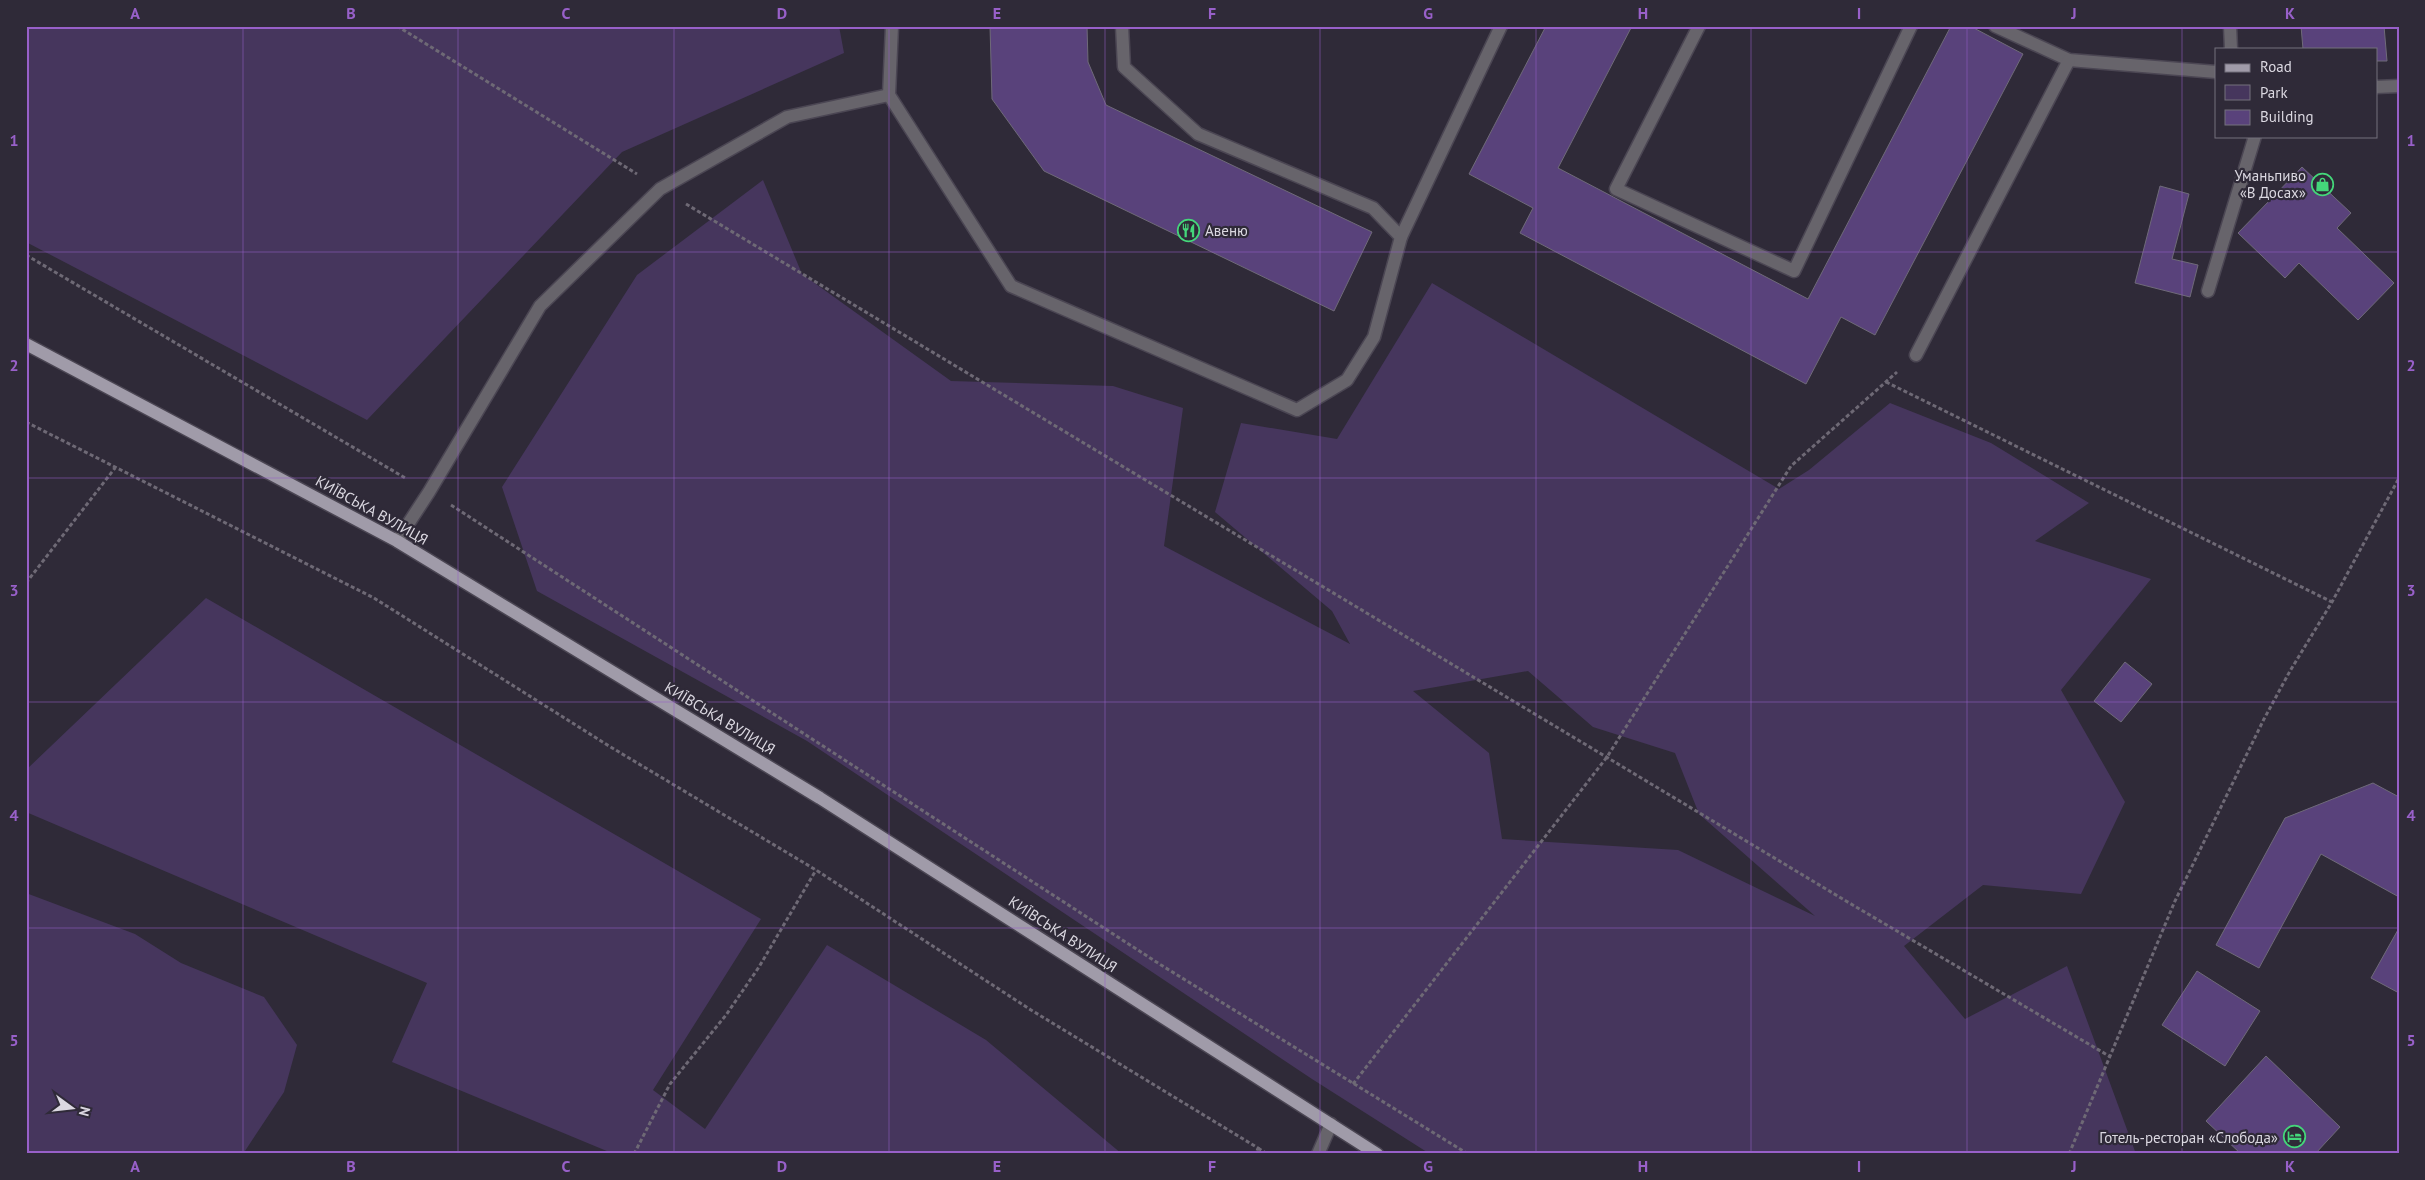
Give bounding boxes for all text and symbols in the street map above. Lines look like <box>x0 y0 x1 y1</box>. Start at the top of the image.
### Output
text: A <box>130 3 140 23</box>
text: B <box>346 3 356 23</box>
text: C <box>562 3 571 23</box>
text: D <box>777 3 787 23</box>
text: E <box>993 3 1001 23</box>
text: F <box>1208 3 1216 23</box>
text: G <box>1423 3 1433 23</box>
text: H <box>1638 3 1648 23</box>
text: I <box>1857 3 1861 23</box>
text: J <box>2070 3 2077 23</box>
text: K <box>2285 3 2295 23</box>
legend <box>2215 48 2378 138</box>
text: Road <box>2260 57 2292 76</box>
text: Park <box>2260 83 2288 102</box>
text: Building <box>2260 107 2314 126</box>
text: 1 <box>9 130 19 150</box>
text: 1 <box>2406 130 2416 150</box>
place label: Уманьпиво «В Досах» <box>2235 166 2306 202</box>
shop icon: Уманьпиво «В Досах» <box>2310 172 2334 196</box>
restaurant icon: Авеню <box>1177 218 1201 242</box>
place label: Авеню <box>1205 221 1248 240</box>
text: 2 <box>9 355 19 375</box>
text: 2 <box>2406 355 2416 375</box>
street label: КИЇВСЬКА ВУЛИЦЯ <box>312 471 432 549</box>
text: 3 <box>9 580 19 600</box>
text: 3 <box>2406 580 2416 600</box>
street label: КИЇВСЬКА ВУЛИЦЯ <box>661 677 779 759</box>
text: 4 <box>9 805 19 825</box>
text: 4 <box>2406 805 2416 825</box>
street label: КИЇВСЬКА ВУЛИЦЯ <box>1005 892 1121 976</box>
text: 5 <box>9 1030 19 1050</box>
text: 5 <box>2406 1030 2416 1050</box>
north arrow <box>48 1082 98 1132</box>
text: N <box>75 1105 94 1118</box>
hotel icon: Готель-ресторан «Слобода» <box>2282 1125 2306 1149</box>
place label: Готель-ресторан «Слобода» <box>2099 1128 2278 1147</box>
text: A <box>130 1156 140 1176</box>
text: B <box>346 1156 356 1176</box>
text: C <box>562 1156 571 1176</box>
text: D <box>777 1156 787 1176</box>
text: E <box>993 1156 1001 1176</box>
text: F <box>1208 1156 1216 1176</box>
text: G <box>1423 1156 1433 1176</box>
text: H <box>1638 1156 1648 1176</box>
text: I <box>1857 1156 1861 1176</box>
text: J <box>2070 1156 2077 1176</box>
text: K <box>2285 1156 2295 1176</box>

